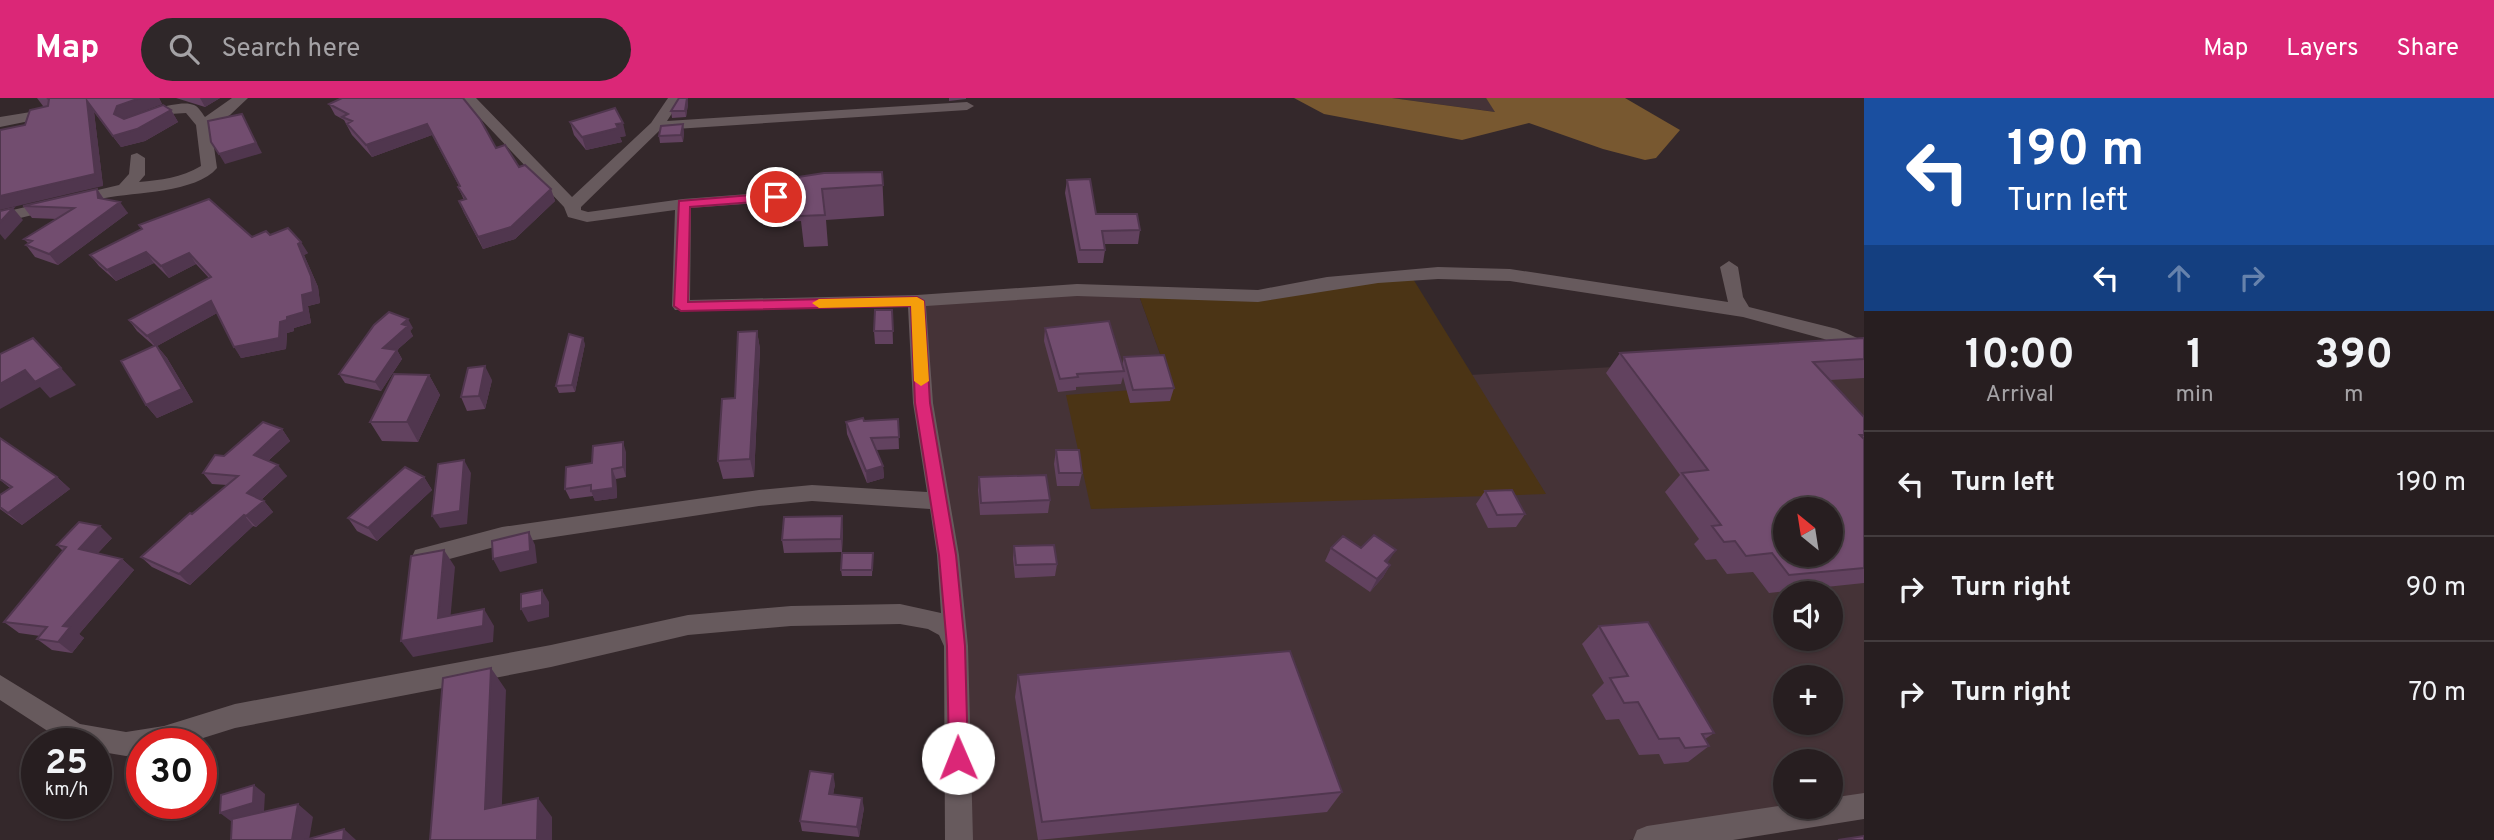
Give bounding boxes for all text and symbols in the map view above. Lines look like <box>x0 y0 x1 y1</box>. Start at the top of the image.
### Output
search box <box>141 18 631 81</box>
text: Map <box>35 28 99 70</box>
icon: search <box>165 30 203 68</box>
text: Search here <box>221 33 360 66</box>
text: Map <box>2203 34 2248 64</box>
text: Layers <box>2286 34 2358 64</box>
text: Share <box>2396 34 2459 64</box>
text: 190 m <box>2007 121 2144 183</box>
icon: left <box>1892 126 1983 217</box>
pin <box>746 167 806 227</box>
icon: arrive <box>757 178 795 216</box>
text: Turn left <box>2007 182 2128 222</box>
icon: left <box>2087 259 2125 297</box>
icon: ahead <box>2160 259 2198 297</box>
icon: right <box>2233 259 2271 297</box>
text: 10:00 <box>1965 330 2075 383</box>
text: 1 <box>2186 330 2203 383</box>
text: 390 <box>2315 330 2393 383</box>
text: Arrival <box>1985 381 2054 410</box>
text: min <box>2175 381 2214 410</box>
text: m <box>2344 381 2364 410</box>
icon: left <box>1892 465 1930 503</box>
text: Turn left <box>1951 467 2055 500</box>
text: 190 m <box>2396 467 2466 500</box>
north arrow <box>1773 497 1843 567</box>
map controls <box>1773 497 1843 819</box>
icon: right <box>1892 570 1930 608</box>
text: Turn right <box>1951 572 2071 605</box>
text: 90 m <box>2406 572 2466 605</box>
button: sound <box>1773 581 1843 651</box>
button: + <box>1773 665 1843 735</box>
icon: right <box>1892 675 1930 713</box>
text: Turn right <box>1951 677 2071 710</box>
text: 70 m <box>2408 677 2466 710</box>
position arrow <box>921 721 995 795</box>
speed limit sign: 30 <box>126 728 217 819</box>
text: 25 <box>45 742 88 786</box>
button: − <box>1773 749 1843 819</box>
text: km/h <box>45 779 88 802</box>

